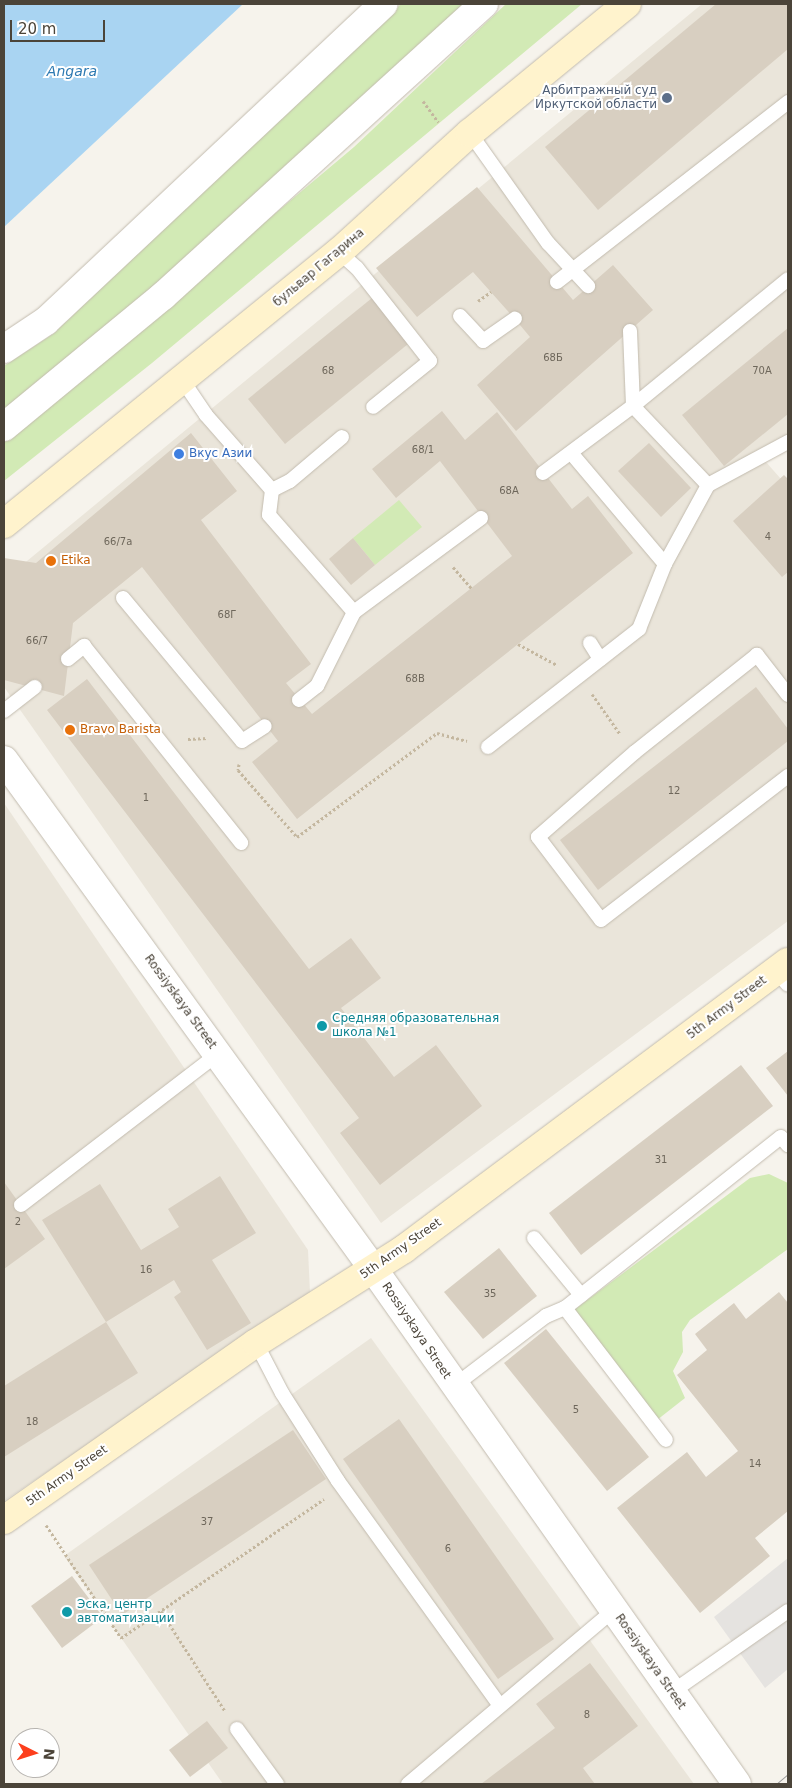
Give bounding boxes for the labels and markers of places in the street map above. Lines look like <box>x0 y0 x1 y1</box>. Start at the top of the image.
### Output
place label: Арбитражный суд Иркутской области <box>535 84 657 112</box>
marker: Арбитражный суд Иркутской области <box>661 92 673 104</box>
place label: Вкус Азии <box>189 447 252 461</box>
marker: Вкус Азии <box>173 448 185 460</box>
place label: Etika <box>61 554 91 568</box>
marker: Etika <box>45 555 57 567</box>
place label: Bravo Barista <box>80 723 161 737</box>
marker: Bravo Barista <box>64 724 76 736</box>
place label: Средняя образовательная школа №1 <box>332 1012 499 1040</box>
marker: Средняя образовательная школа №1 <box>316 1020 328 1032</box>
place label: Эска, центр автоматизации <box>77 1598 174 1626</box>
marker: Эска, центр автоматизации <box>61 1606 73 1618</box>

